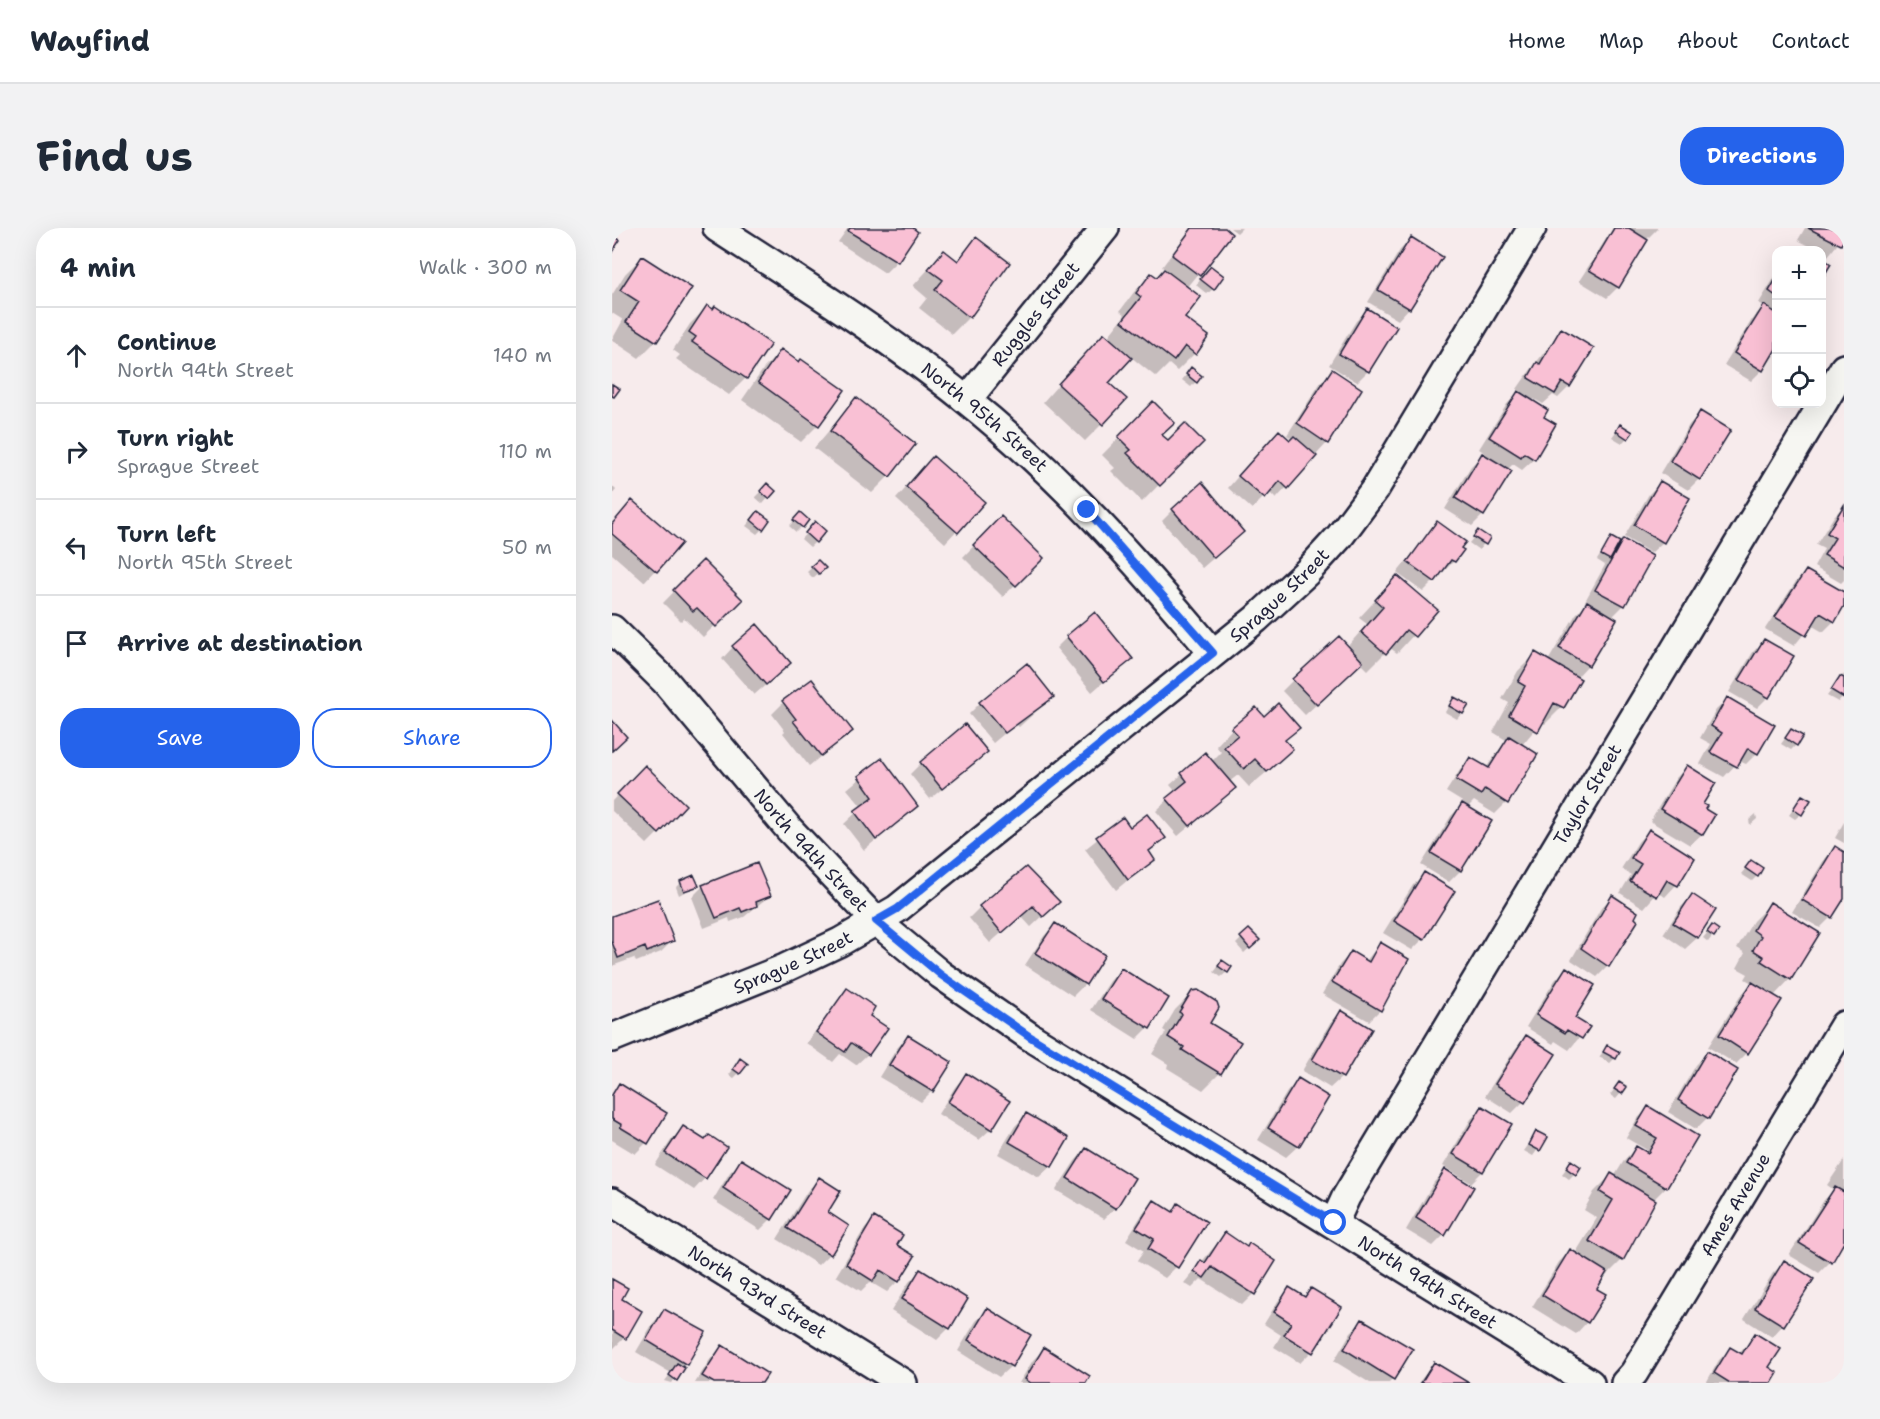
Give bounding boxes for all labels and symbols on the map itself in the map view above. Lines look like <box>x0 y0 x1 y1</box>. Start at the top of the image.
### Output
street label: Ruggles Street <box>987 257 1085 371</box>
street label: North 95th Street <box>916 357 1053 478</box>
route end <box>1073 496 1099 522</box>
street label: Sprague Street <box>1224 543 1335 648</box>
street label: Taylor Street <box>1548 740 1627 850</box>
street label: North 94th Street <box>748 784 874 918</box>
street label: Sprague Street <box>730 925 857 1000</box>
street label: Ames Avenue <box>1695 1148 1776 1261</box>
route start <box>1320 1209 1346 1235</box>
street label: North 94th Street <box>1353 1230 1502 1335</box>
street label: North 93rd Street <box>683 1240 831 1345</box>

